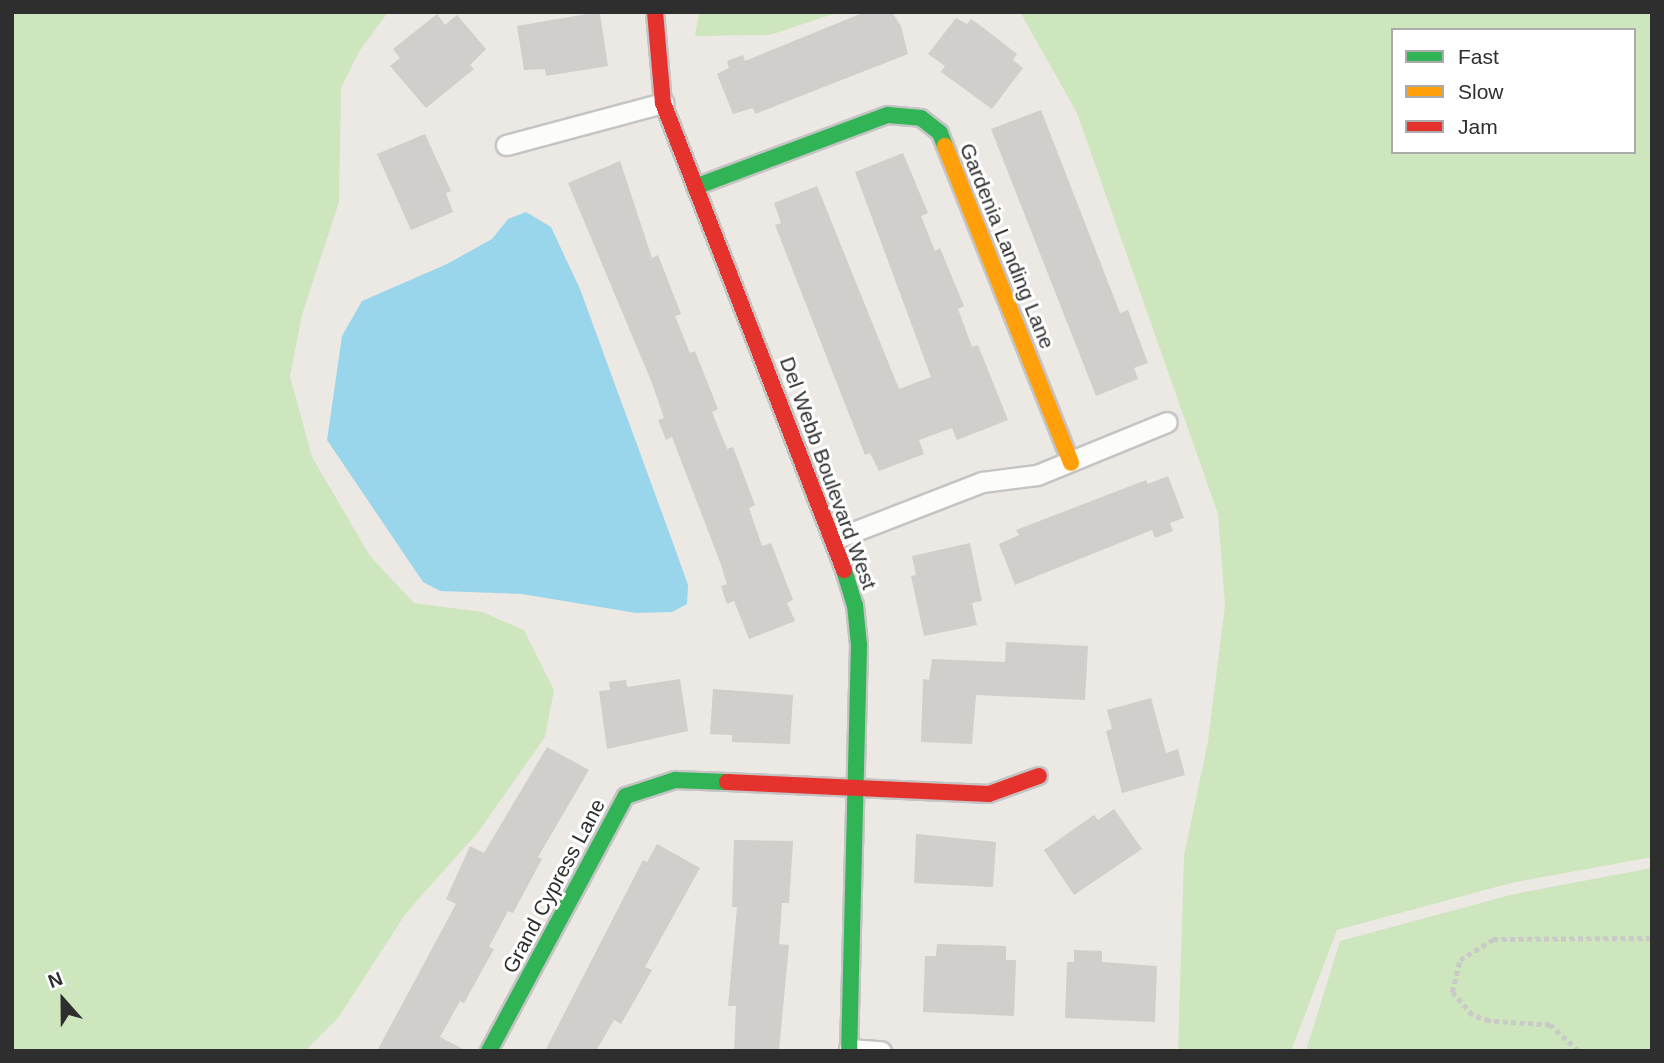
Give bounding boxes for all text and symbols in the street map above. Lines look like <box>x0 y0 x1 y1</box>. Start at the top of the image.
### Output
legend <box>1391 28 1636 154</box>
text: Fast <box>1458 45 1499 68</box>
text: Slow <box>1458 80 1504 103</box>
text: Jam <box>1458 115 1498 138</box>
street label: Gardenia Landing Lane <box>954 140 1060 352</box>
street label: Del Webb Boulevard West <box>774 353 882 593</box>
street label: Grand Cypress Lane <box>497 795 611 977</box>
north arrow <box>28 965 98 1035</box>
text: N <box>45 968 65 992</box>

